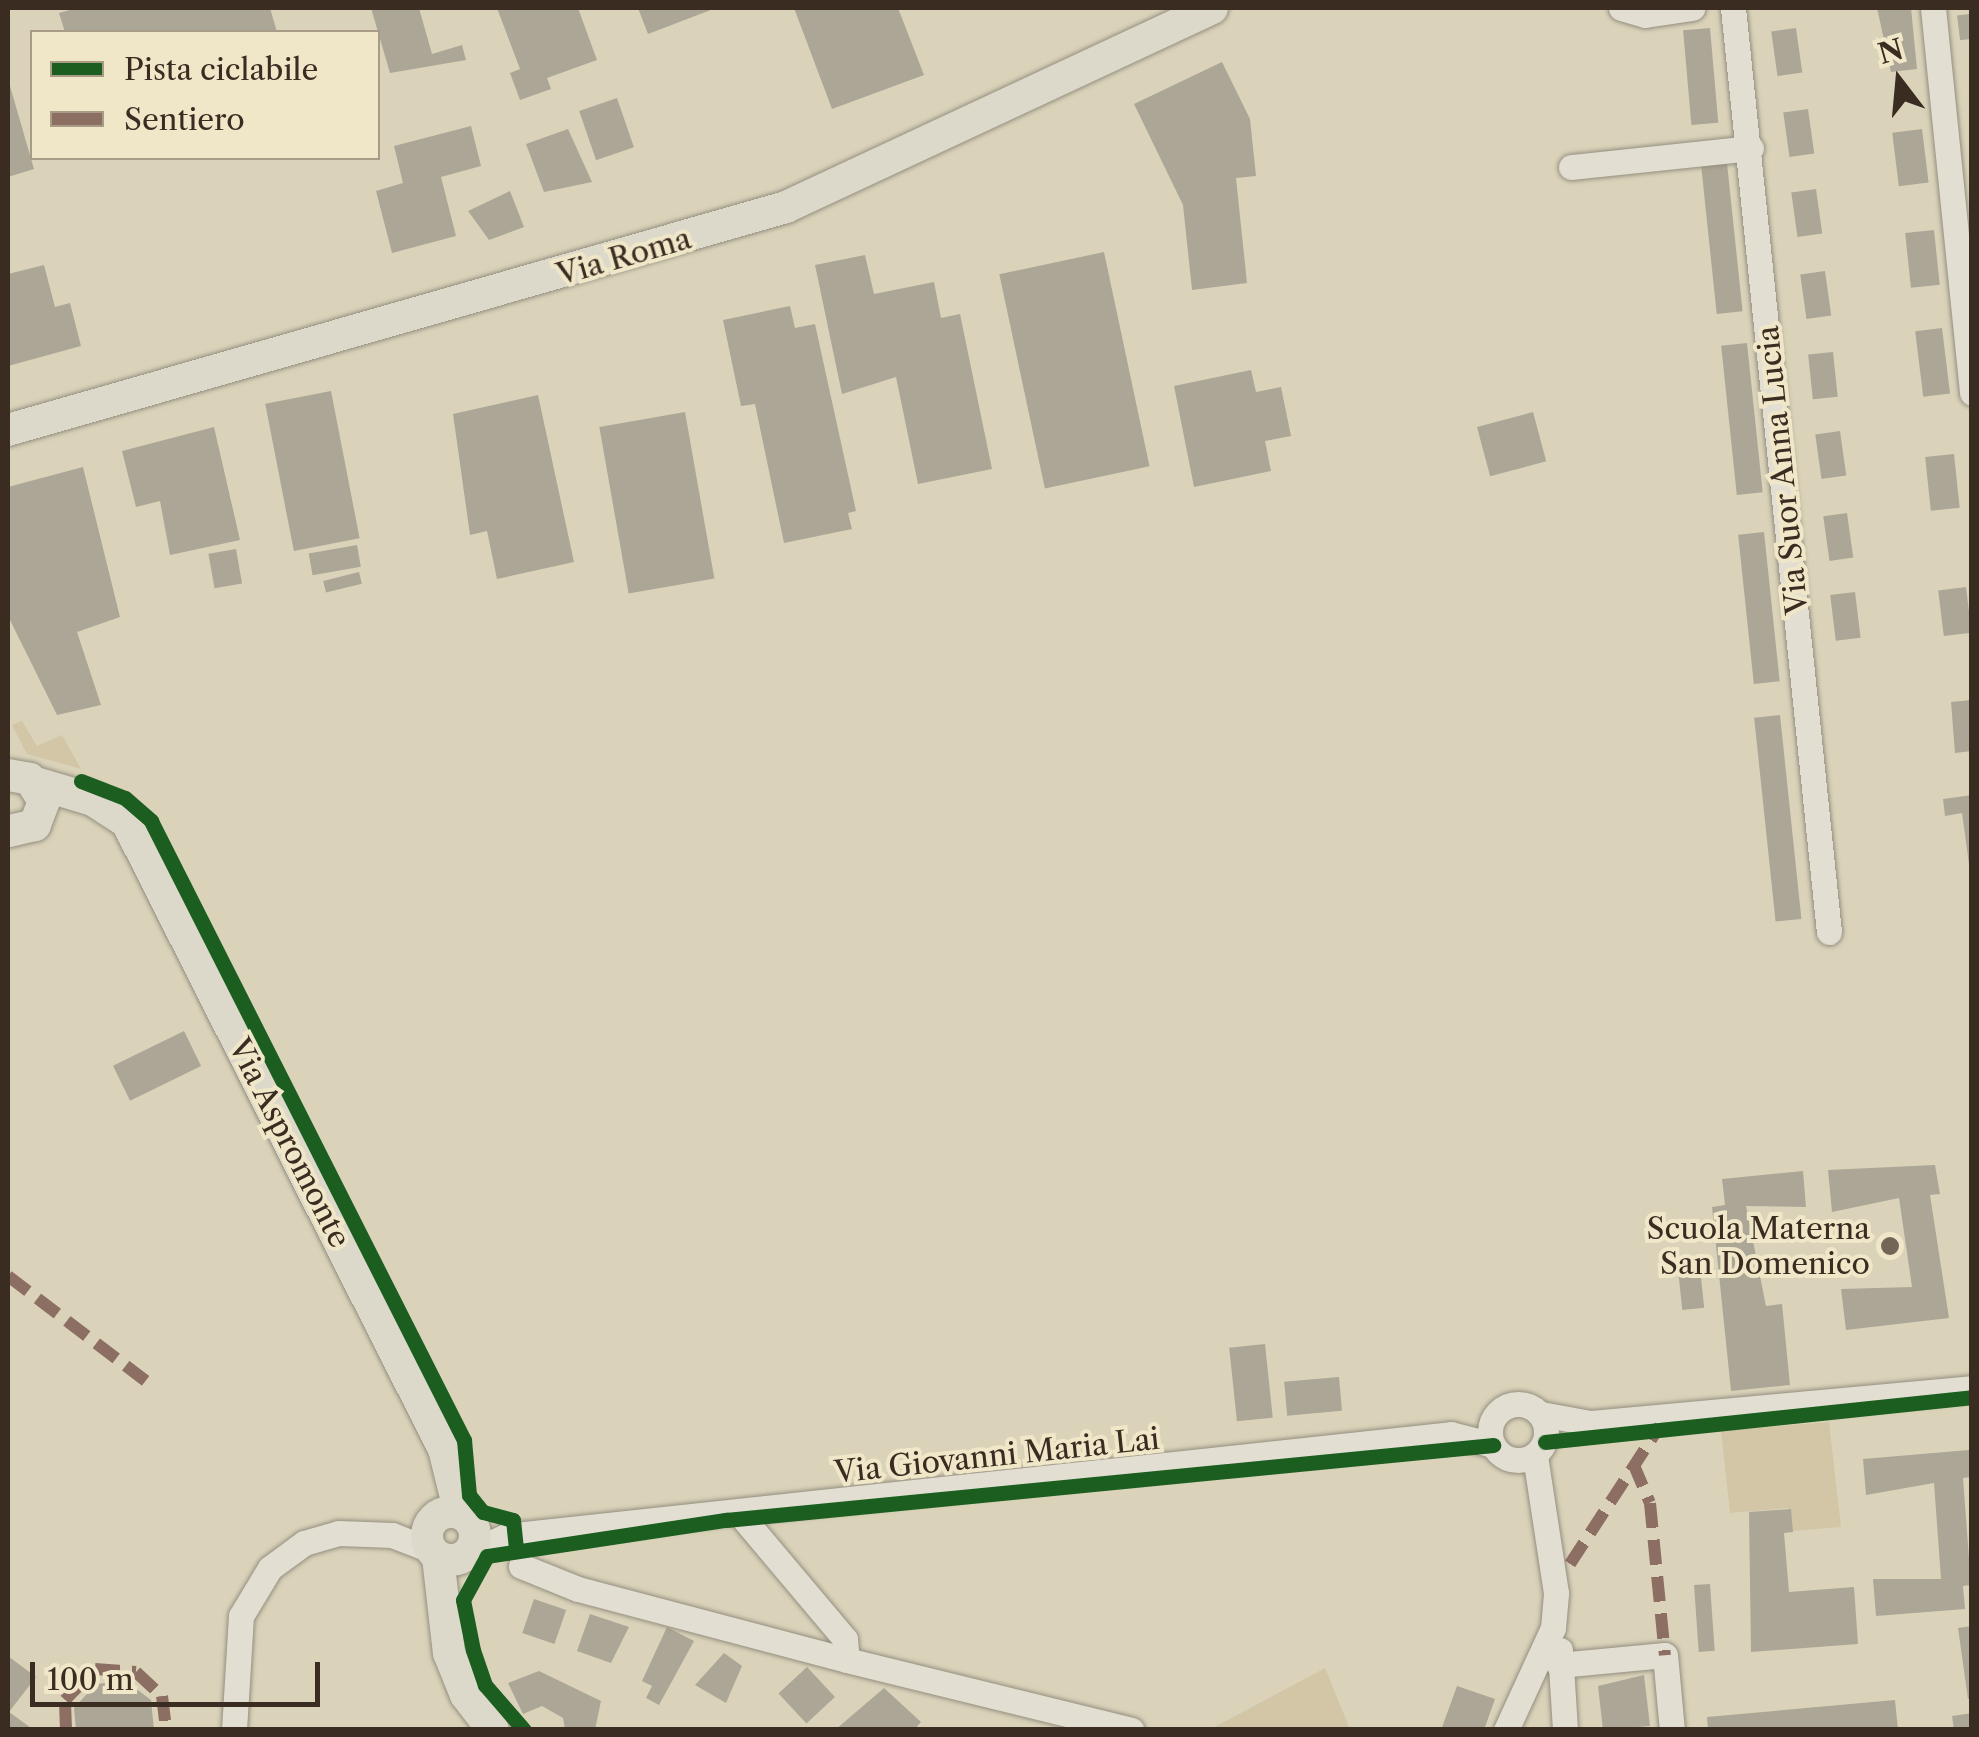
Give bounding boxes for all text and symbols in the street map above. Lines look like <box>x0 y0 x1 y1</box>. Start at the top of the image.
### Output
legend <box>30 30 380 160</box>
north arrow <box>1849 30 1949 130</box>
text: N <box>1874 31 1907 71</box>
text: Pista ciclabile <box>124 51 318 88</box>
text: Sentiero <box>124 101 245 138</box>
street label: Via Roma <box>553 221 695 293</box>
street label: Via Suor Anna Lucia <box>1750 323 1816 617</box>
street label: Via Aspromonte <box>220 1032 358 1254</box>
place label: Scuola Materna San Domenico <box>1646 1211 1870 1282</box>
marker: Scuola Materna San Domenico <box>1879 1235 1901 1257</box>
street label: Via Giovanni Maria Lai <box>832 1421 1162 1491</box>
scale bar <box>35 1642 325 1704</box>
text: 100 m <box>47 1661 134 1698</box>

